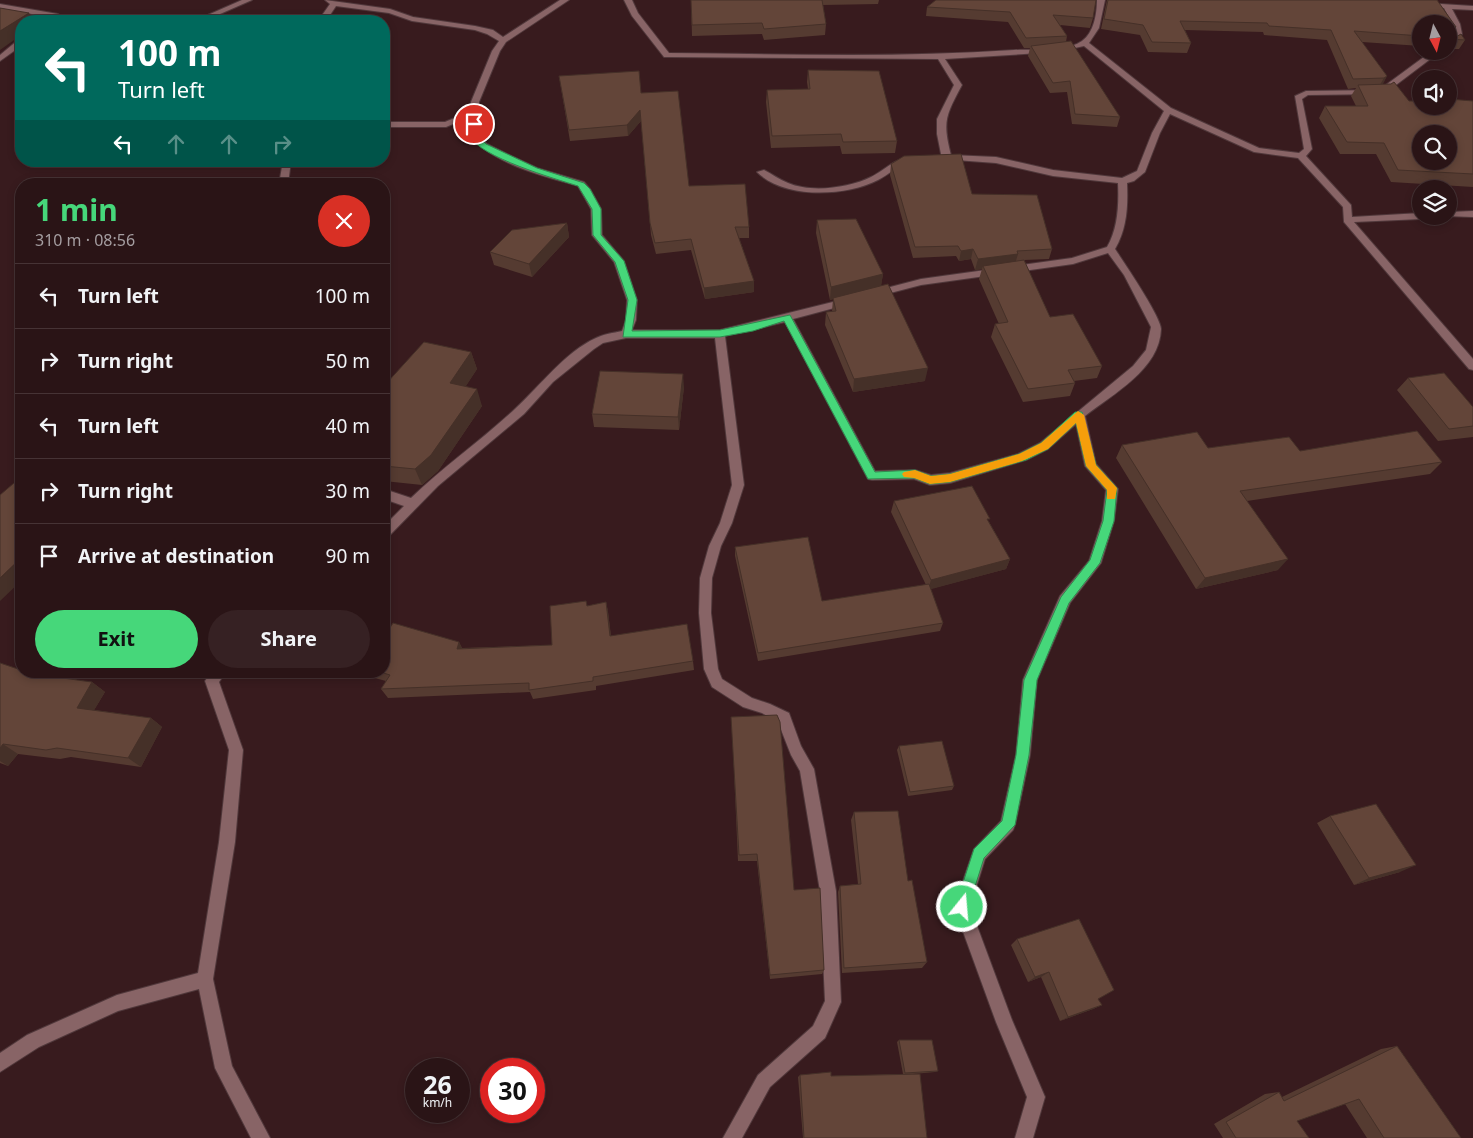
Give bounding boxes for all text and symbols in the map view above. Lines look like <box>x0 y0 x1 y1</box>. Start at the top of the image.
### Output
north arrow <box>1412 15 1458 60</box>
map controls <box>1412 15 1457 225</box>
text: 100 m <box>118 29 221 76</box>
icon: left <box>35 35 100 100</box>
button: sound <box>1412 70 1457 115</box>
text: Turn left <box>118 74 205 104</box>
pin <box>453 103 495 145</box>
icon: arrive <box>460 110 488 138</box>
button: search <box>1412 125 1457 170</box>
icon: left <box>109 130 137 158</box>
icon: ahead <box>162 130 190 158</box>
icon: ahead <box>215 130 243 158</box>
icon: right <box>268 130 296 158</box>
button: layers <box>1412 180 1457 225</box>
text: 1 min <box>35 189 118 230</box>
button: close <box>318 195 370 247</box>
text: 310 m · 08:56 <box>35 229 135 251</box>
icon: left <box>35 282 63 310</box>
text: Turn left <box>78 283 159 309</box>
text: 100 m <box>315 283 370 309</box>
icon: right <box>35 347 63 375</box>
text: Turn right <box>78 348 173 374</box>
text: 50 m <box>326 348 370 374</box>
icon: left <box>35 412 63 440</box>
text: Turn left <box>78 413 159 439</box>
text: 40 m <box>326 413 370 439</box>
icon: right <box>35 477 63 505</box>
text: Turn right <box>78 478 173 504</box>
text: 30 m <box>326 478 370 504</box>
icon: arrive <box>35 542 63 570</box>
text: Arrive at destination <box>78 543 274 569</box>
text: 90 m <box>326 543 370 569</box>
button: Exit <box>35 610 198 668</box>
button: Share <box>208 610 370 668</box>
position arrow <box>935 880 987 932</box>
speed limit sign: 30 <box>480 1058 545 1123</box>
text: 26 <box>423 1067 452 1101</box>
text: km/h <box>423 1094 452 1111</box>

